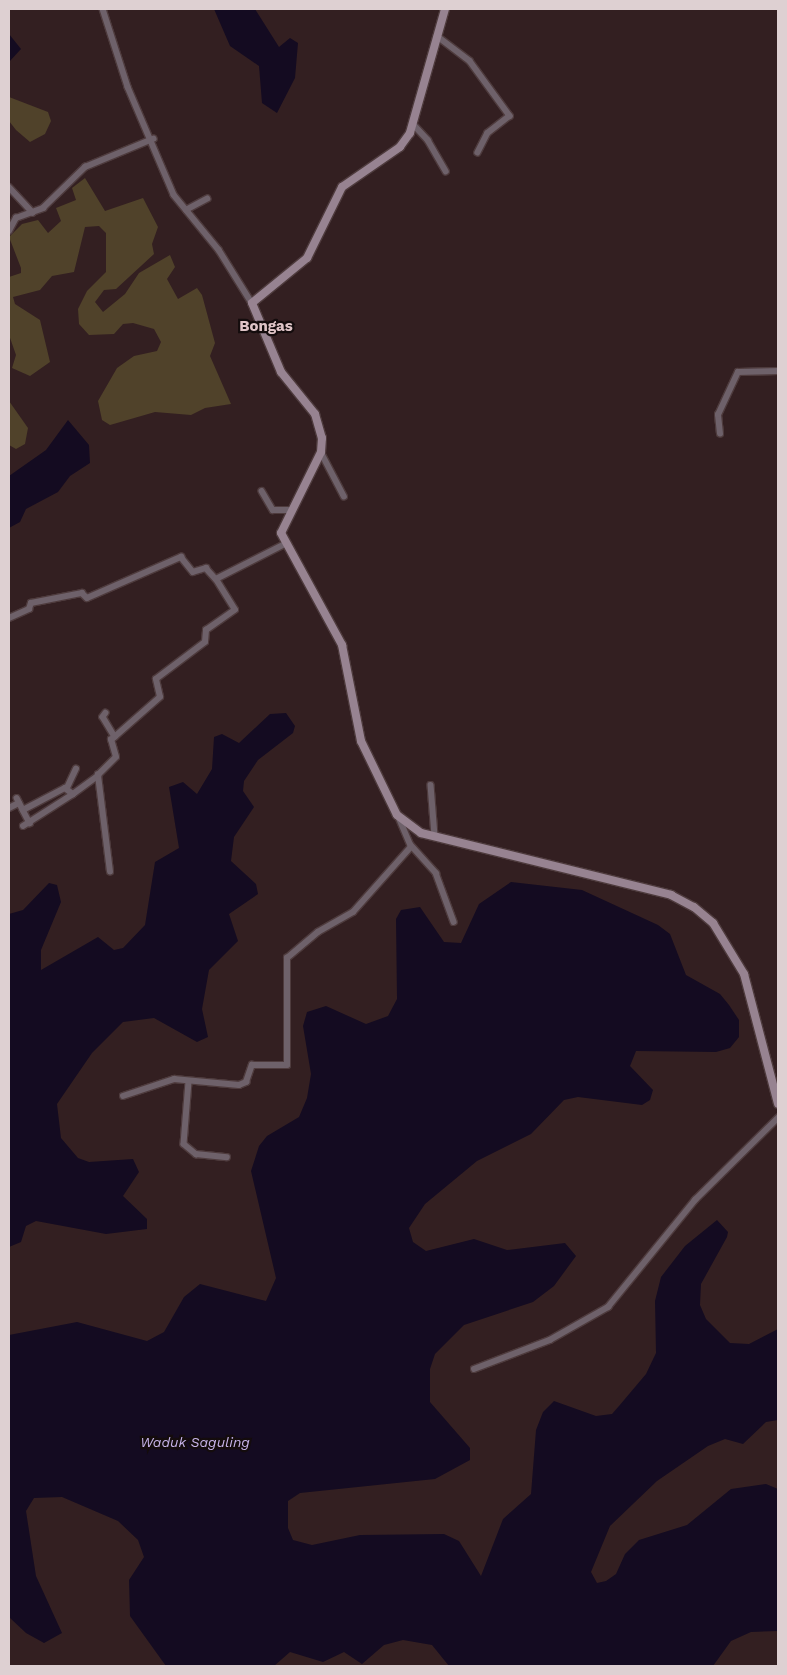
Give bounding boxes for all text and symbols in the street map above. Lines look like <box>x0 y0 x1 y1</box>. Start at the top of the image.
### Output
district label: Bongas <box>239 318 293 336</box>
water label: Waduk Saguling <box>140 1434 250 1450</box>

